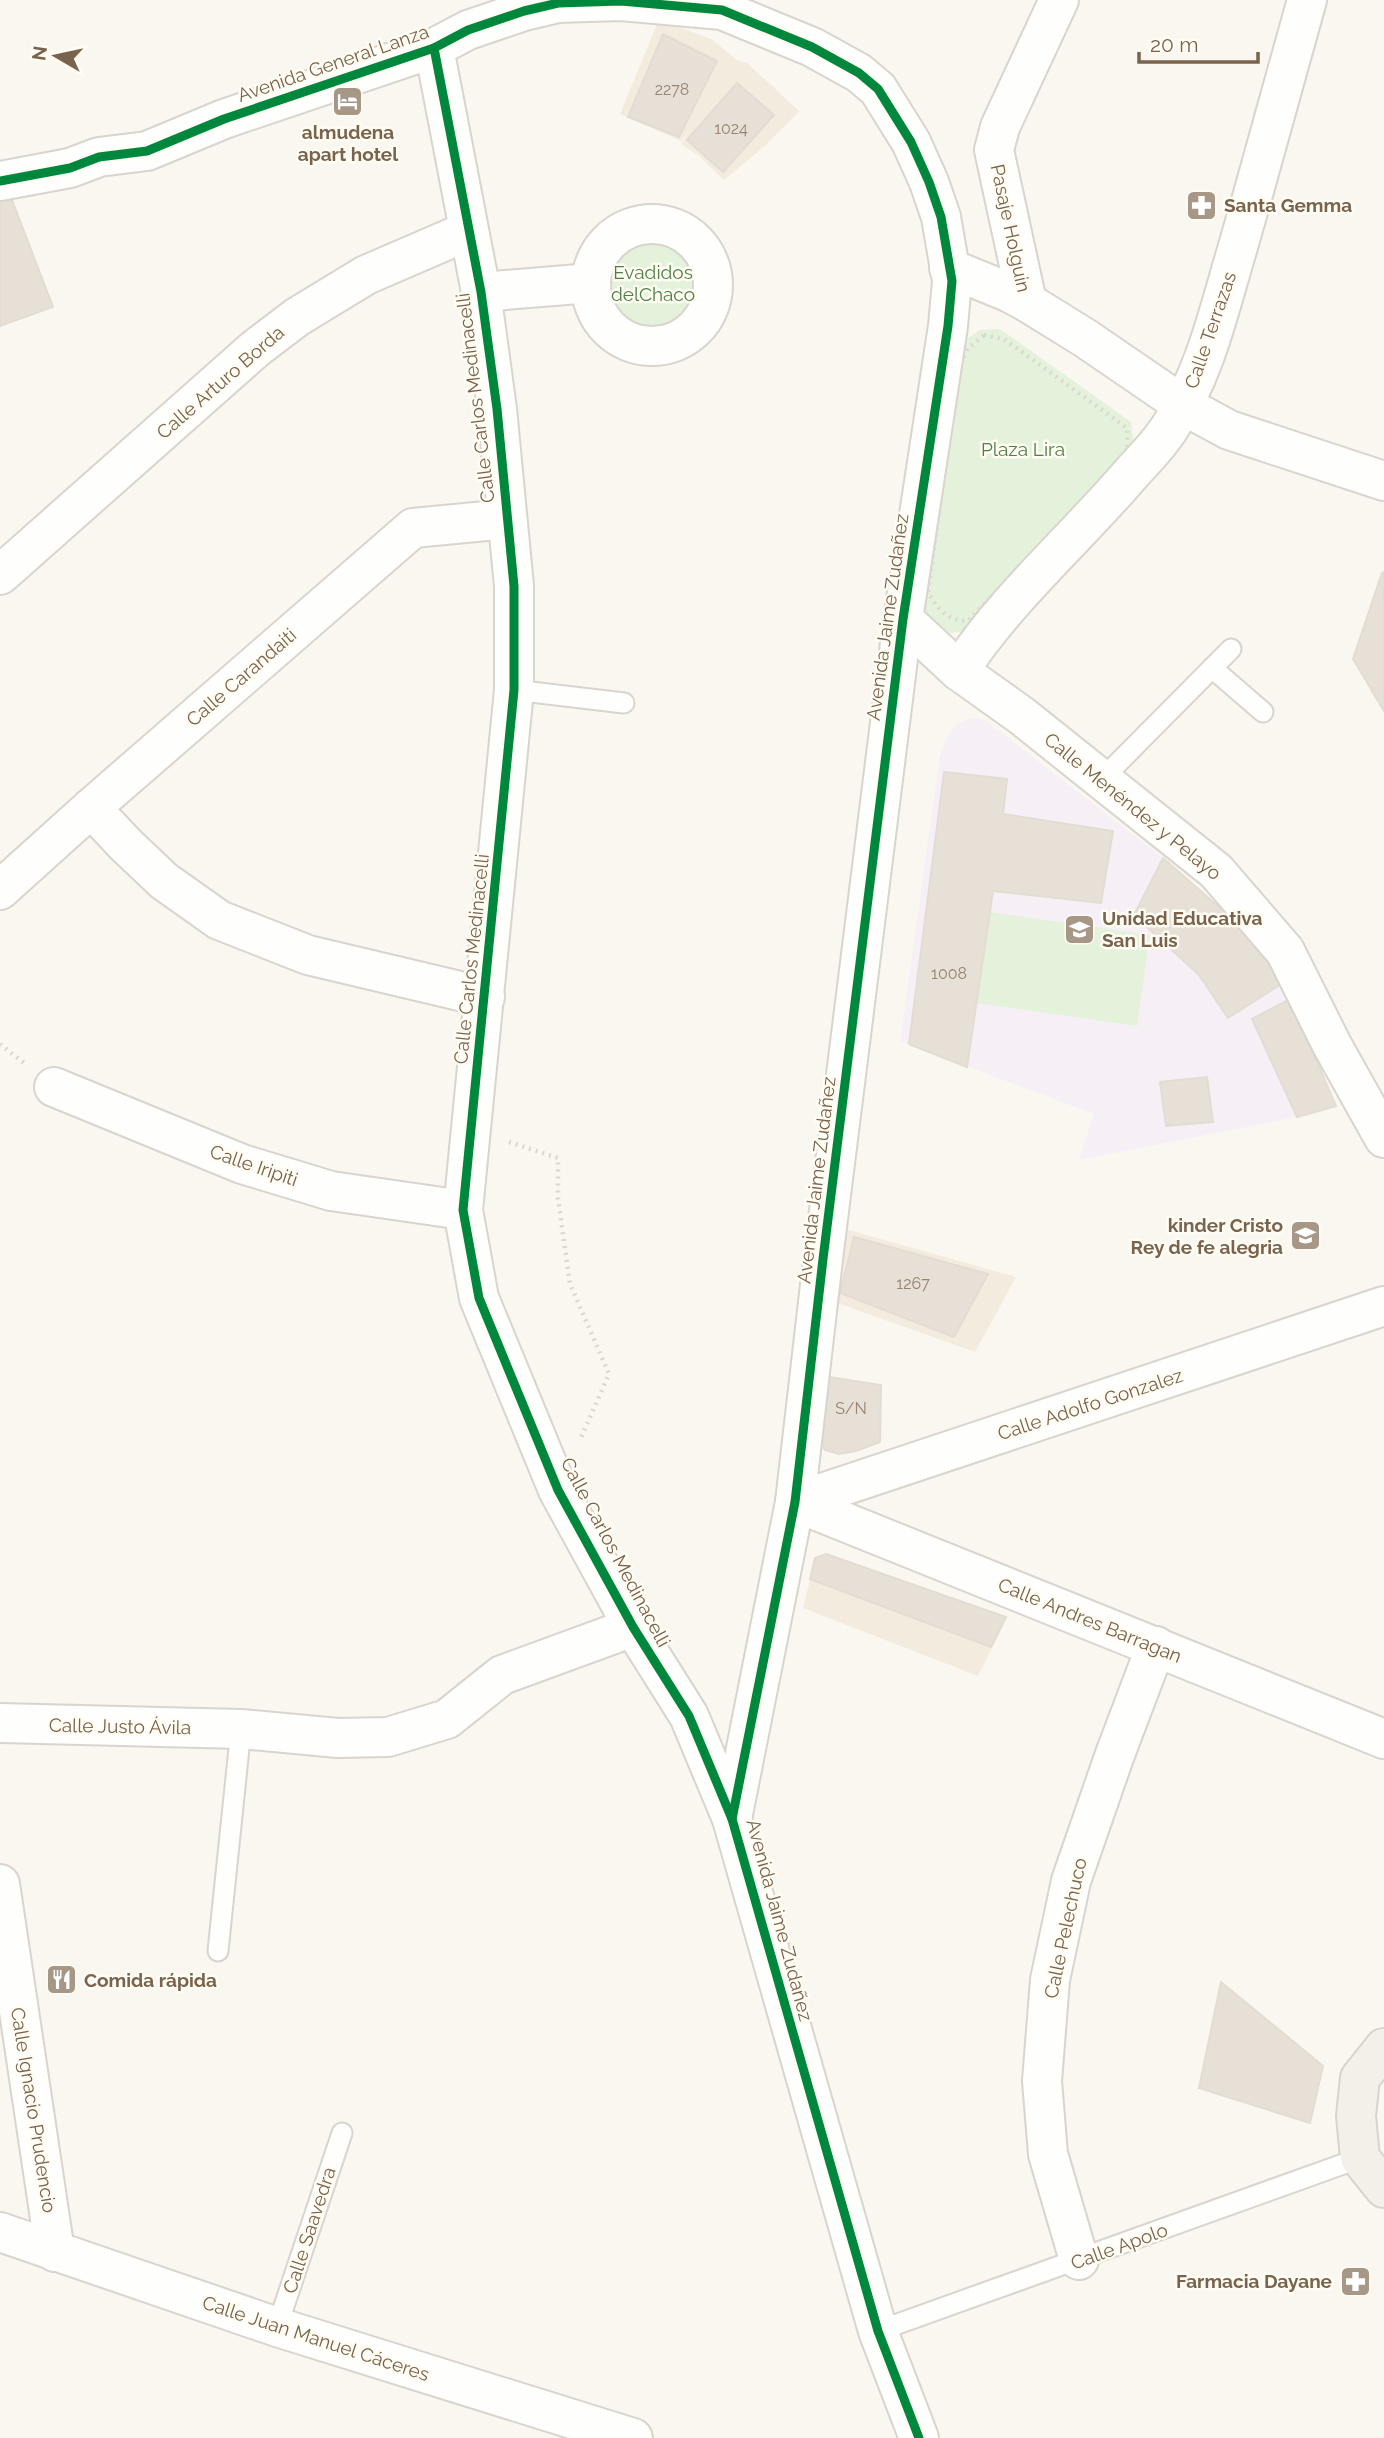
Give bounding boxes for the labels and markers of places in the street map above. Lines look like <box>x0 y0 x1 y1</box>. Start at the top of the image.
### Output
hotel icon: almudena apart hotel <box>331 84 365 118</box>
place label: almudena apart hotel <box>298 121 399 165</box>
pharmacy icon: Santa Gemma <box>1184 188 1218 222</box>
place label: Santa Gemma <box>1224 194 1352 216</box>
place label: Unidad Educativa San Luis <box>1102 907 1262 951</box>
school or university icon: Unidad Educativa San Luis <box>1062 912 1096 946</box>
place label: kinder Cristo Rey de fe alegria <box>1131 1214 1283 1258</box>
school or university icon: kinder Cristo Rey de fe alegria <box>1289 1219 1323 1253</box>
restaurant icon: Comida rápida <box>44 1963 78 1997</box>
place label: Comida rápida <box>84 1969 217 1991</box>
pharmacy icon: Farmacia Dayane <box>1338 2264 1372 2298</box>
place label: Farmacia Dayane <box>1176 2270 1332 2292</box>

